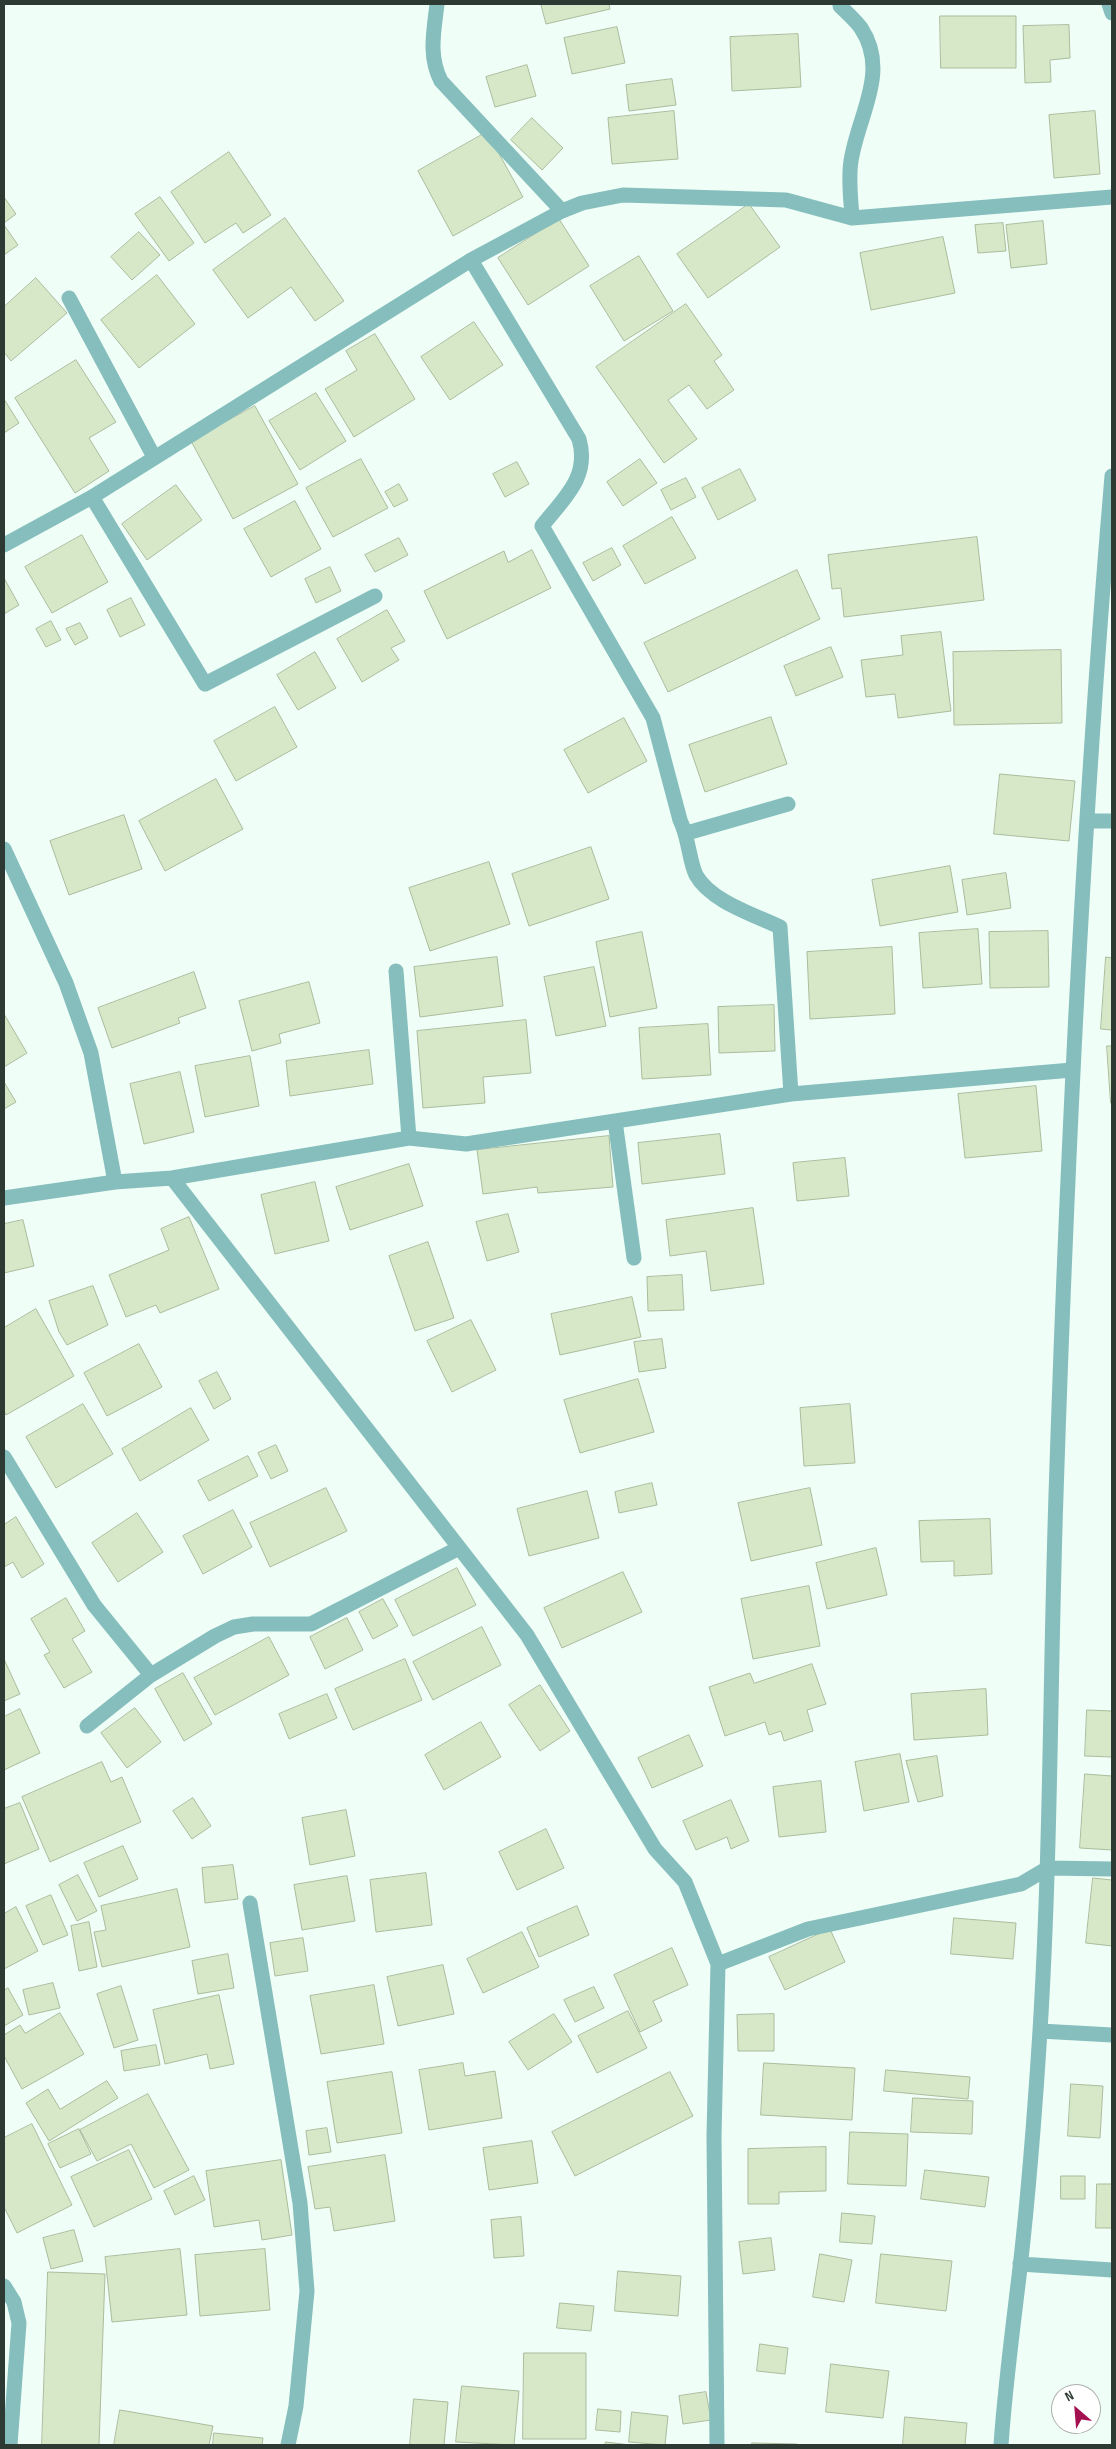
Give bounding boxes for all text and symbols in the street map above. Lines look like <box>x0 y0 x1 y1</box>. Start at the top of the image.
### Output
north arrow <box>1051 2384 1101 2434</box>
text: N <box>1062 2387 1077 2405</box>

